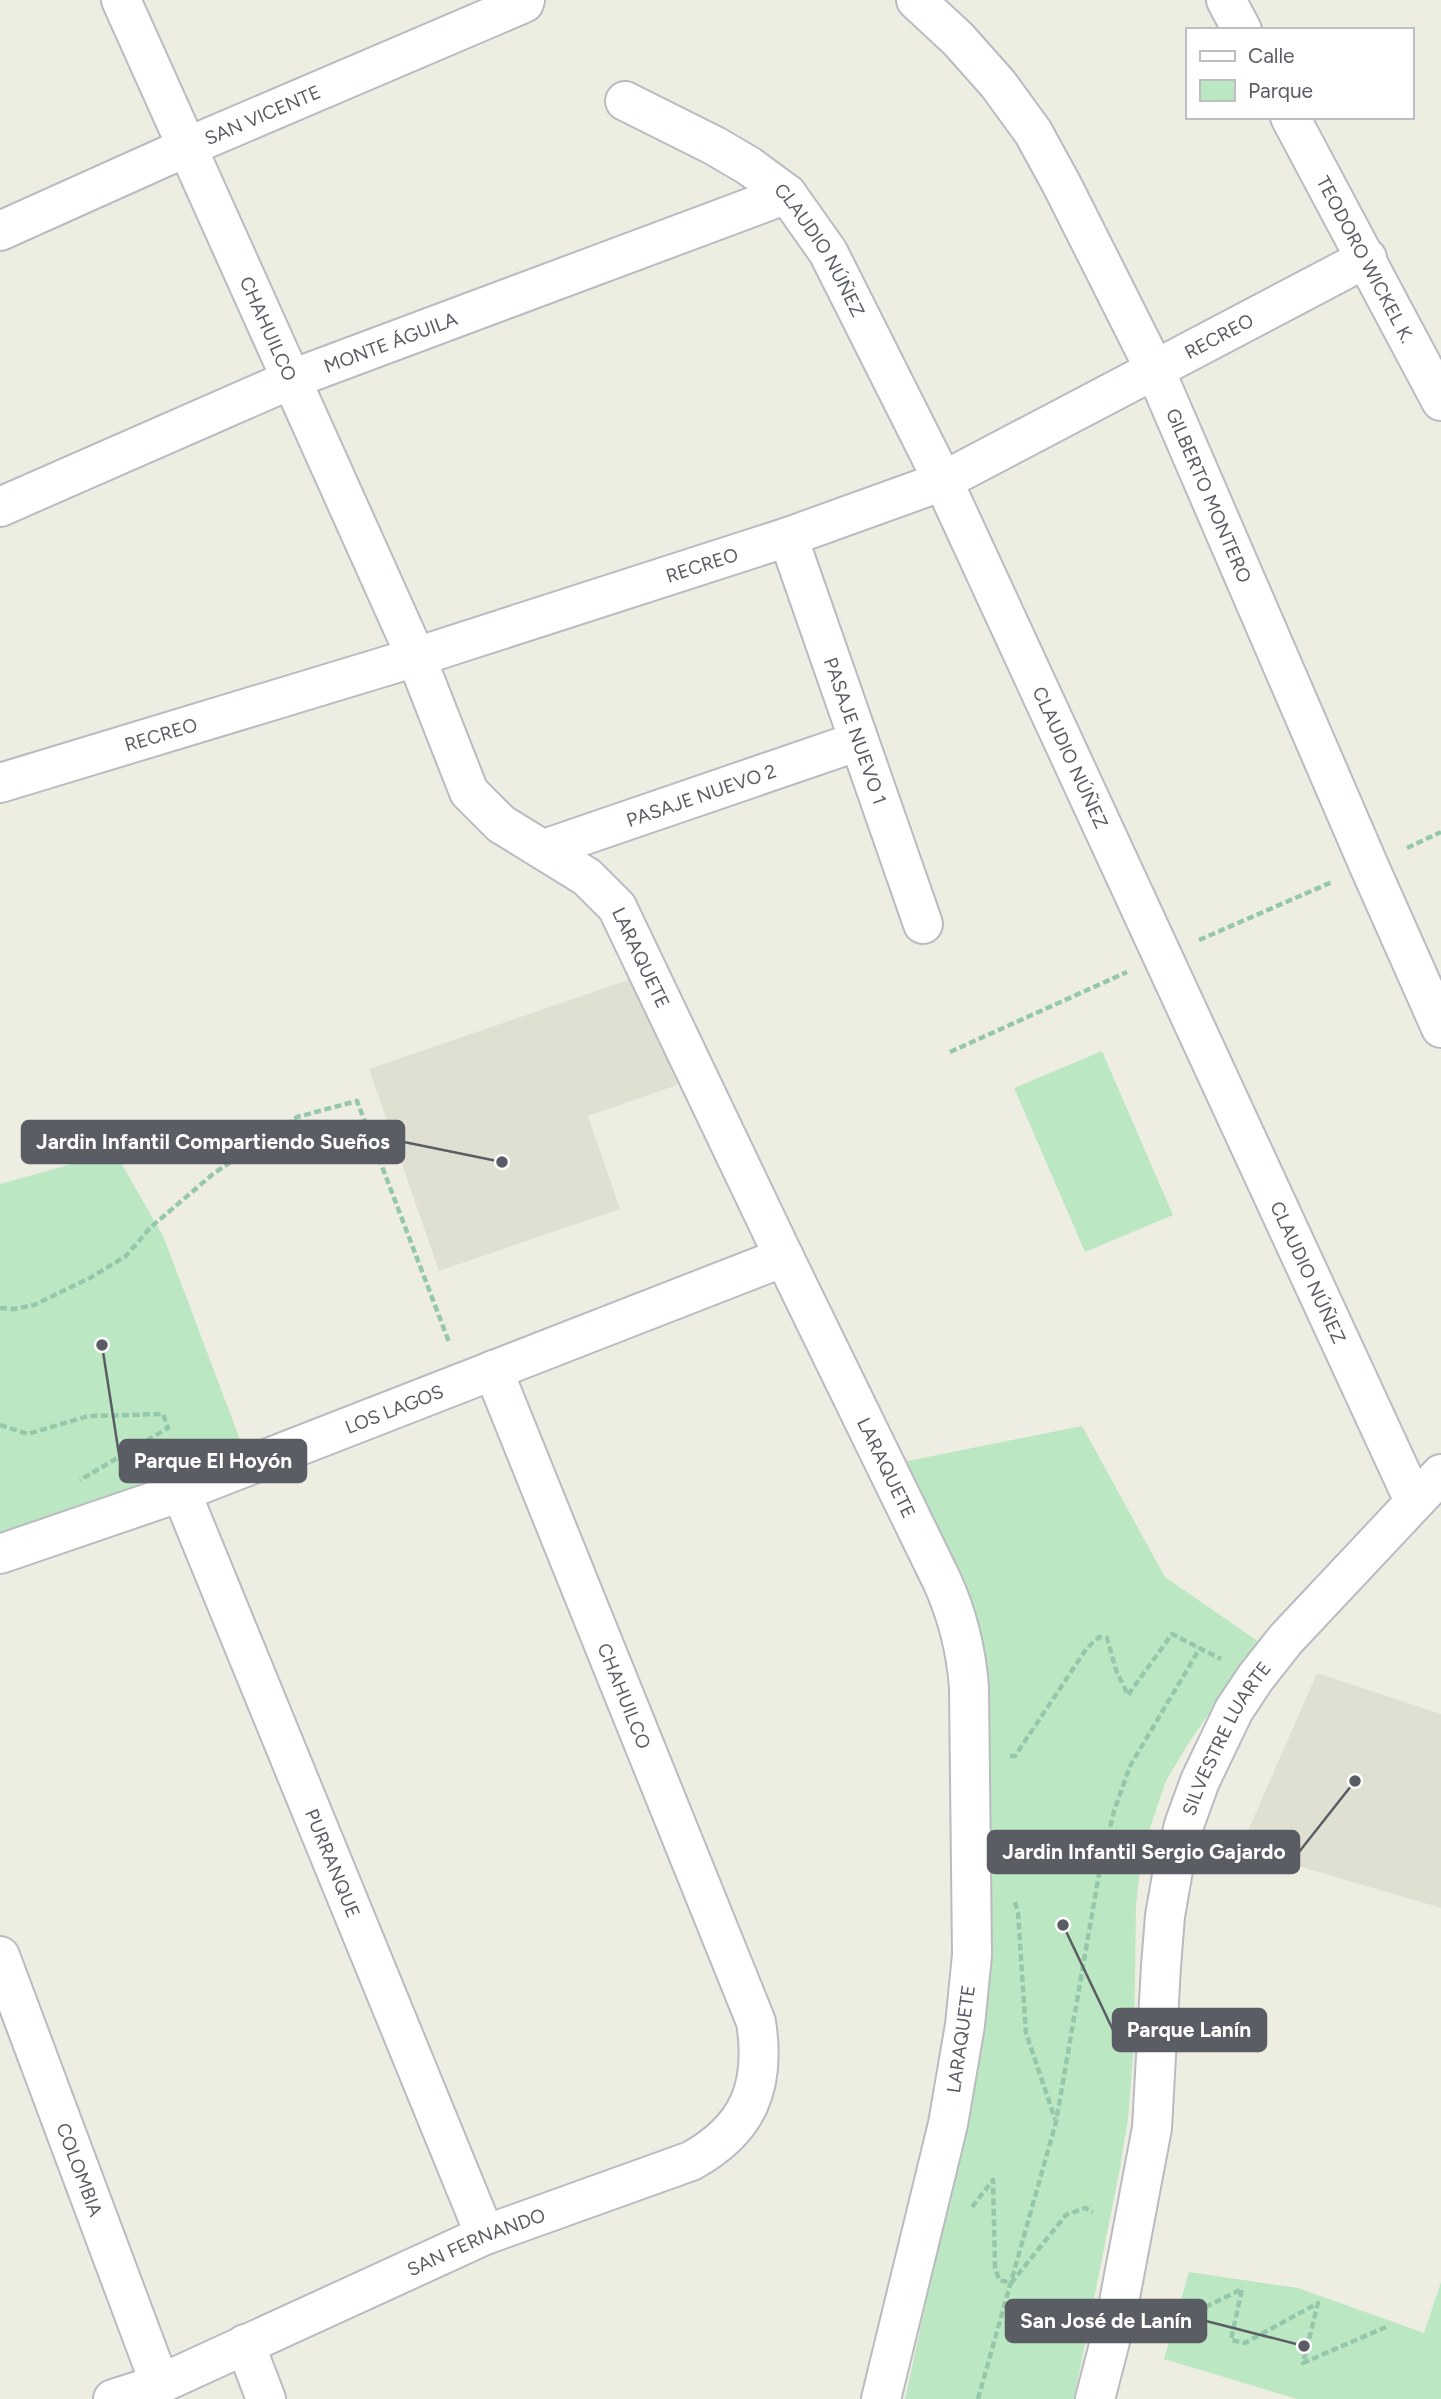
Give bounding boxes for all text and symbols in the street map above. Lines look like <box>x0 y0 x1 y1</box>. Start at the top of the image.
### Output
legend <box>1186 28 1413 119</box>
text: Calle <box>1248 43 1295 68</box>
text: Parque <box>1248 78 1313 103</box>
street label: SAN VICENTE <box>201 80 324 150</box>
street label: TEODORO WICKEL K. <box>1312 172 1419 347</box>
street label: CLAUDIO NÚÑEZ <box>770 177 870 320</box>
street label: CHAHUILCO <box>235 273 302 384</box>
street label: MONTE ÁGUILA <box>321 307 461 378</box>
street label: RECREO <box>1180 308 1257 364</box>
street label: GILBERTO MONTERO <box>1161 405 1257 586</box>
street label: RECREO <box>663 542 741 587</box>
street label: PASAJE NUEVO 1 <box>819 654 892 807</box>
street label: CLAUDIO NÚÑEZ <box>1028 683 1113 832</box>
street label: RECREO <box>122 712 200 756</box>
street label: PASAJE NUEVO 2 <box>623 759 779 831</box>
street label: LARAQUETE <box>607 904 675 1012</box>
callout: Jardin Infantil Compartiendo Sueños <box>22 1121 404 1163</box>
text: Jardin Infantil Compartiendo Sueños <box>36 1129 390 1154</box>
street label: CLAUDIO NÚÑEZ <box>1266 1197 1351 1347</box>
street label: LOS LAGOS <box>342 1379 447 1439</box>
street label: LARAQUETE <box>852 1414 921 1522</box>
callout: Parque El Hoyón <box>120 1440 306 1482</box>
text: Parque El Hoyón <box>134 1448 292 1473</box>
street label: CHAHUILCO <box>592 1640 656 1752</box>
street label: SILVESTRE LUARTE <box>1177 1657 1275 1819</box>
street label: PURRANQUE <box>300 1805 365 1921</box>
callout: Jardin Infantil Sergio Gajardo <box>988 1831 1299 1873</box>
text: Jardin Infantil Sergio Gajardo <box>1002 1839 1286 1864</box>
street label: LARAQUETE <box>942 1984 980 2094</box>
callout: Parque Lanín <box>1113 2009 1266 2051</box>
text: Parque Lanín <box>1127 2017 1251 2042</box>
street label: COLOMBIA <box>52 2119 108 2220</box>
street label: SAN FERNANDO <box>403 2203 548 2281</box>
callout: San José de Lanín <box>1006 2300 1206 2342</box>
text: San José de Lanín <box>1020 2308 1192 2333</box>

